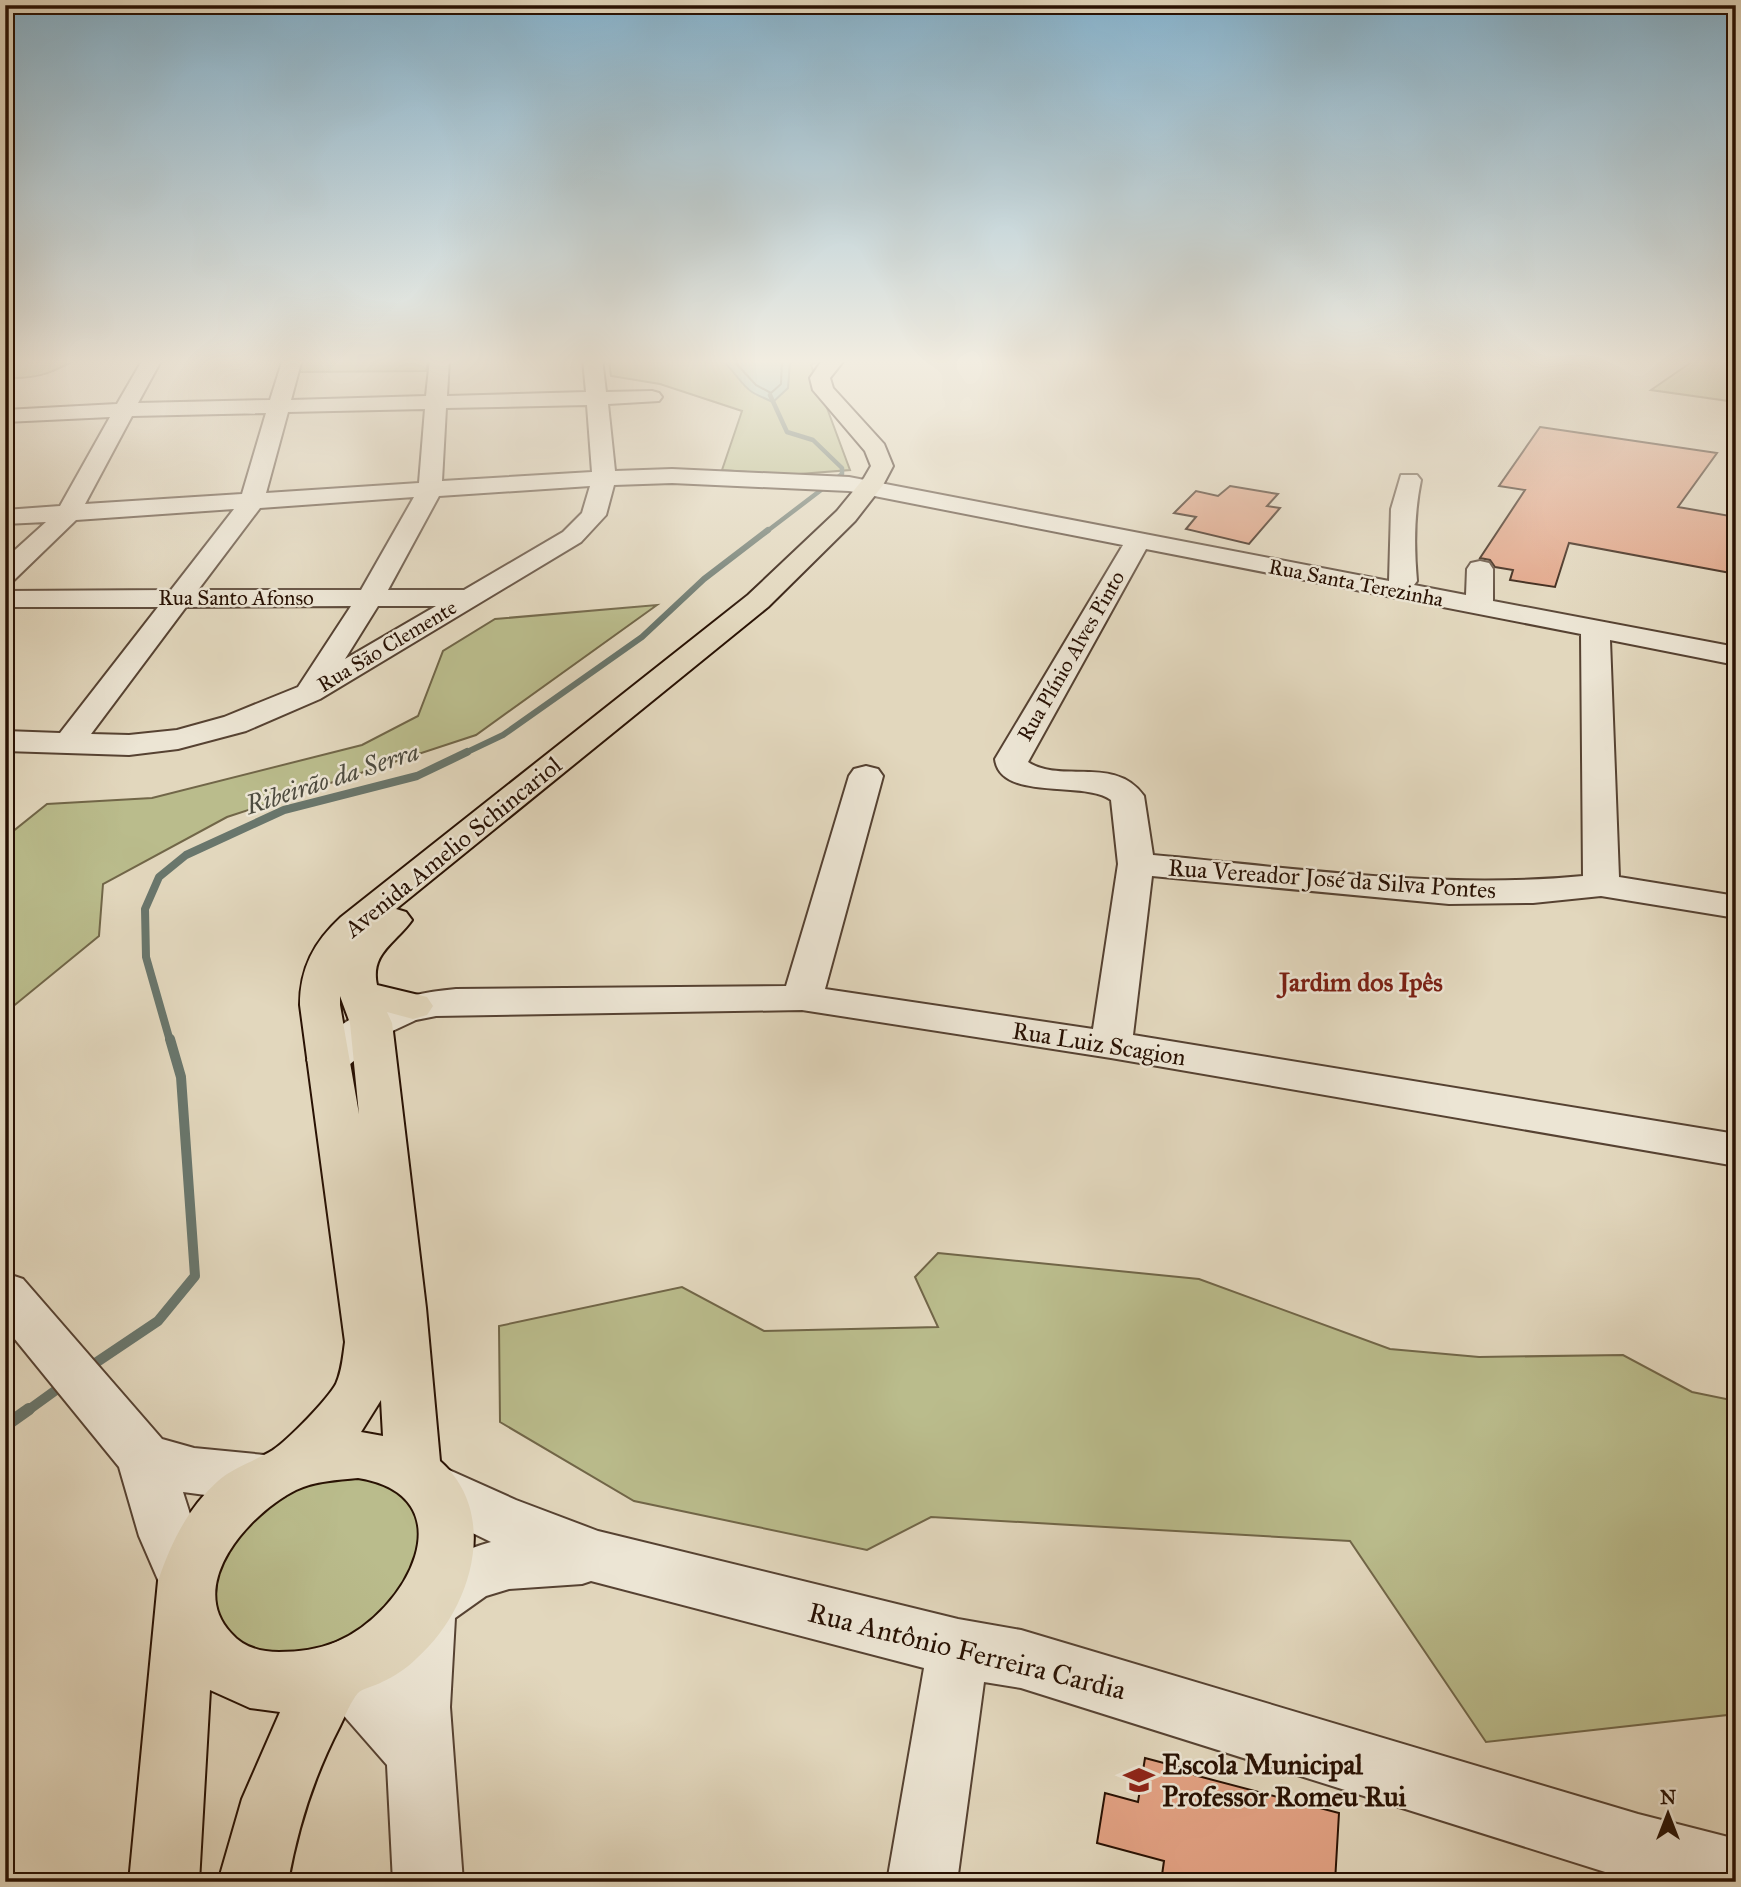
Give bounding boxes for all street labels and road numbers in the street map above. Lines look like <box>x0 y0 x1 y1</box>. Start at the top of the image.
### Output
street label: Rua Santa Terezinha <box>1266 553 1446 613</box>
street label: Rua Plínio Alves Pinto <box>1012 566 1131 746</box>
street label: Rua Santo Afonso <box>158 585 314 611</box>
street label: Rua São Clemente <box>313 594 462 698</box>
street label: Avenida Amelio Schincariol <box>337 750 568 945</box>
street label: Rua Vereador José da Silva Pontes <box>1167 853 1497 905</box>
street label: Rua Luiz Scagion <box>1010 1015 1188 1073</box>
street label: Rua Antônio Ferreira Cardia <box>805 1595 1130 1707</box>

